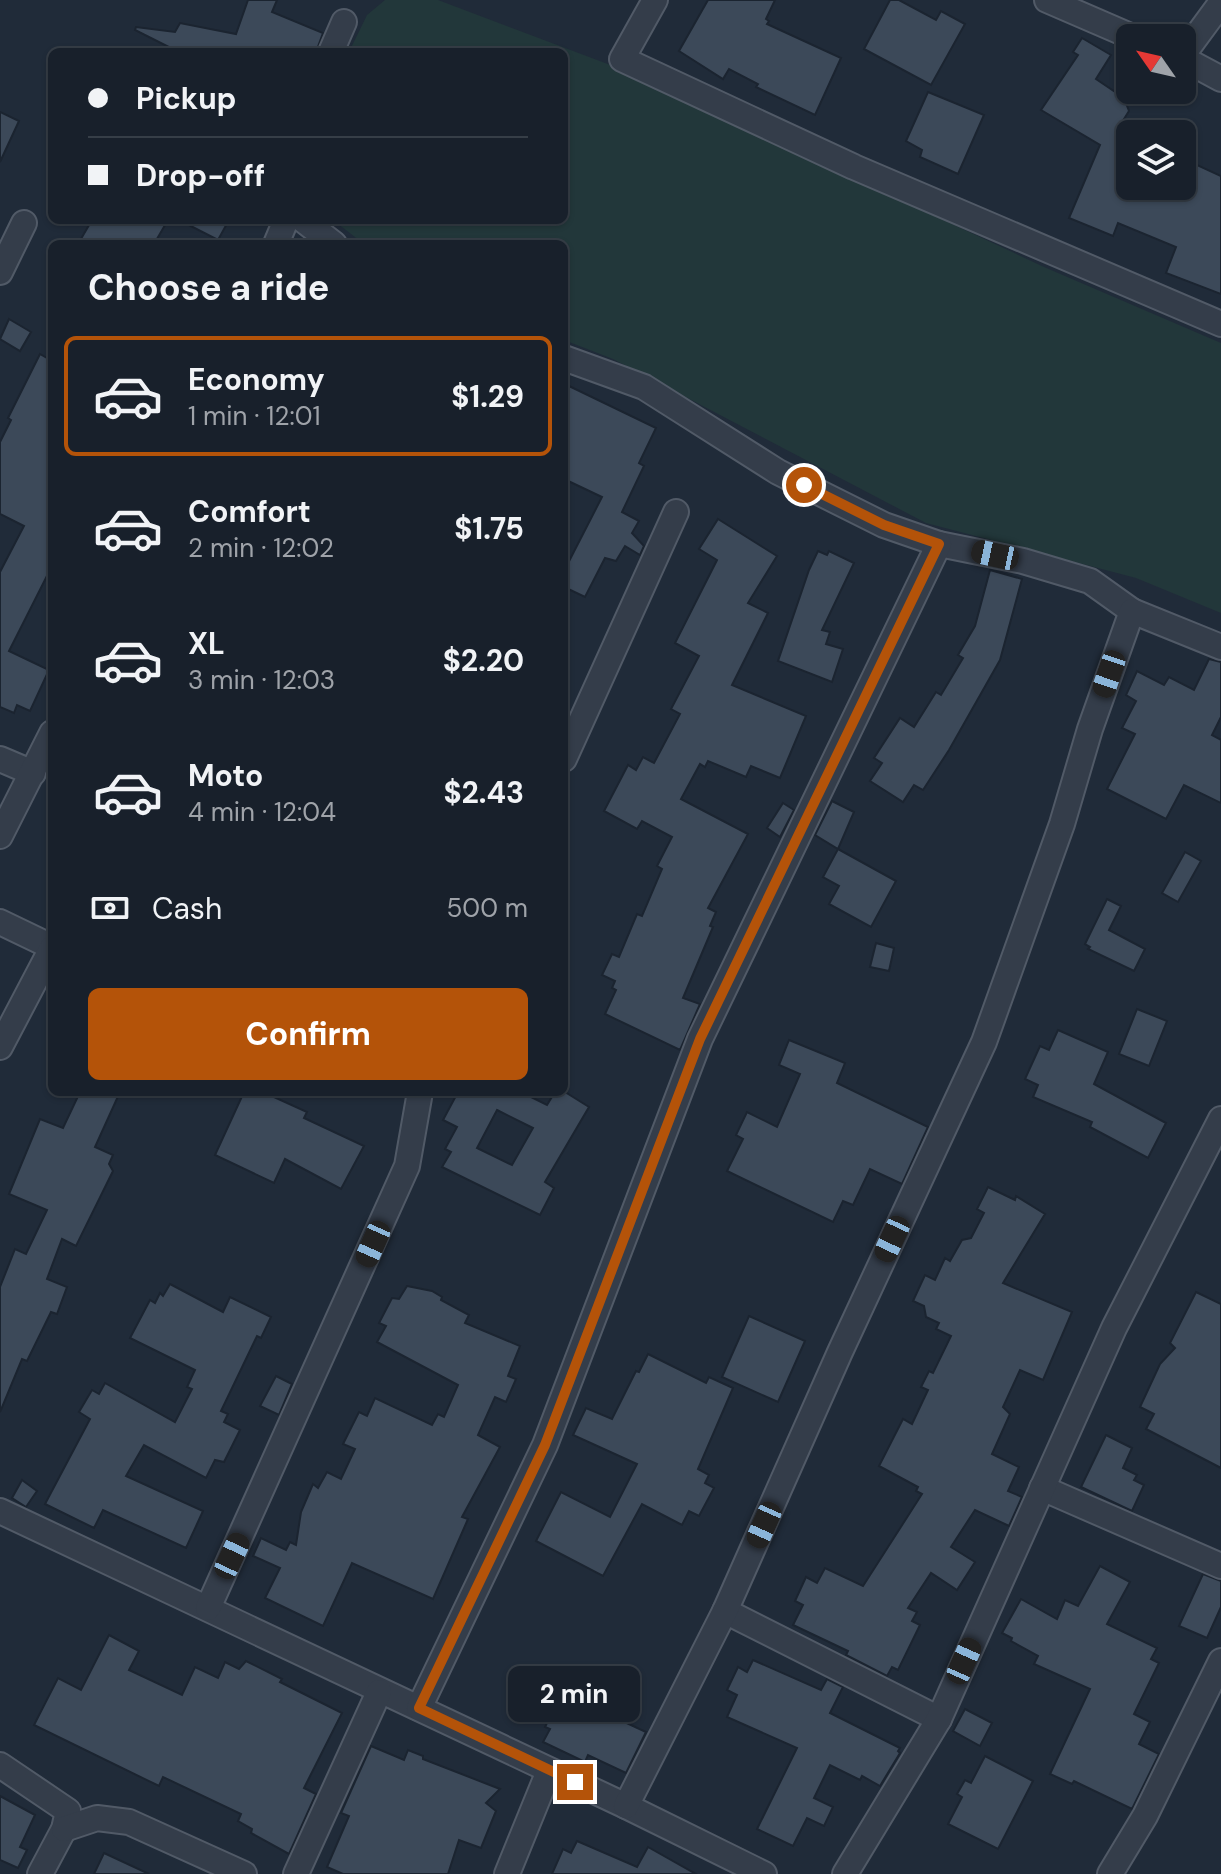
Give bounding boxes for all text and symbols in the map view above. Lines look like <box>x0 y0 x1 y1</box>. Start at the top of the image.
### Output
north arrow <box>1116 24 1196 104</box>
map controls <box>1116 24 1196 200</box>
text: Pickup <box>136 79 236 118</box>
button: layers <box>1116 120 1196 200</box>
text: Drop-off <box>136 156 265 195</box>
text: Choose a ride <box>88 264 329 311</box>
icon: car <box>92 360 164 432</box>
text: Economy <box>188 360 325 399</box>
text: $1.29 <box>451 377 524 416</box>
text: 1 min · 12:01 <box>188 399 321 433</box>
route start <box>786 467 822 503</box>
icon: car <box>92 492 164 564</box>
text: Comfort <box>188 492 311 531</box>
text: $1.75 <box>454 509 524 548</box>
text: 2 min · 12:02 <box>188 531 334 565</box>
car <box>969 538 1021 572</box>
icon: car <box>92 624 164 696</box>
text: XL <box>188 624 225 663</box>
text: $2.20 <box>443 641 524 680</box>
car <box>1090 647 1128 701</box>
text: 3 min · 12:03 <box>188 663 335 697</box>
icon: car <box>92 756 164 828</box>
text: Moto <box>188 756 263 795</box>
text: $2.43 <box>443 773 524 812</box>
text: 4 min · 12:04 <box>188 795 336 829</box>
icon: cash <box>88 886 132 930</box>
text: Cash <box>152 889 222 928</box>
text: 500 m <box>446 891 528 925</box>
button: Confirm <box>88 988 528 1080</box>
car <box>871 1212 913 1266</box>
car <box>352 1217 394 1271</box>
car <box>743 1498 785 1552</box>
car <box>211 1529 253 1583</box>
car <box>943 1634 985 1688</box>
callout: 2 min <box>509 1666 641 1722</box>
text: 2 min <box>540 1677 608 1711</box>
route end <box>557 1764 593 1800</box>

